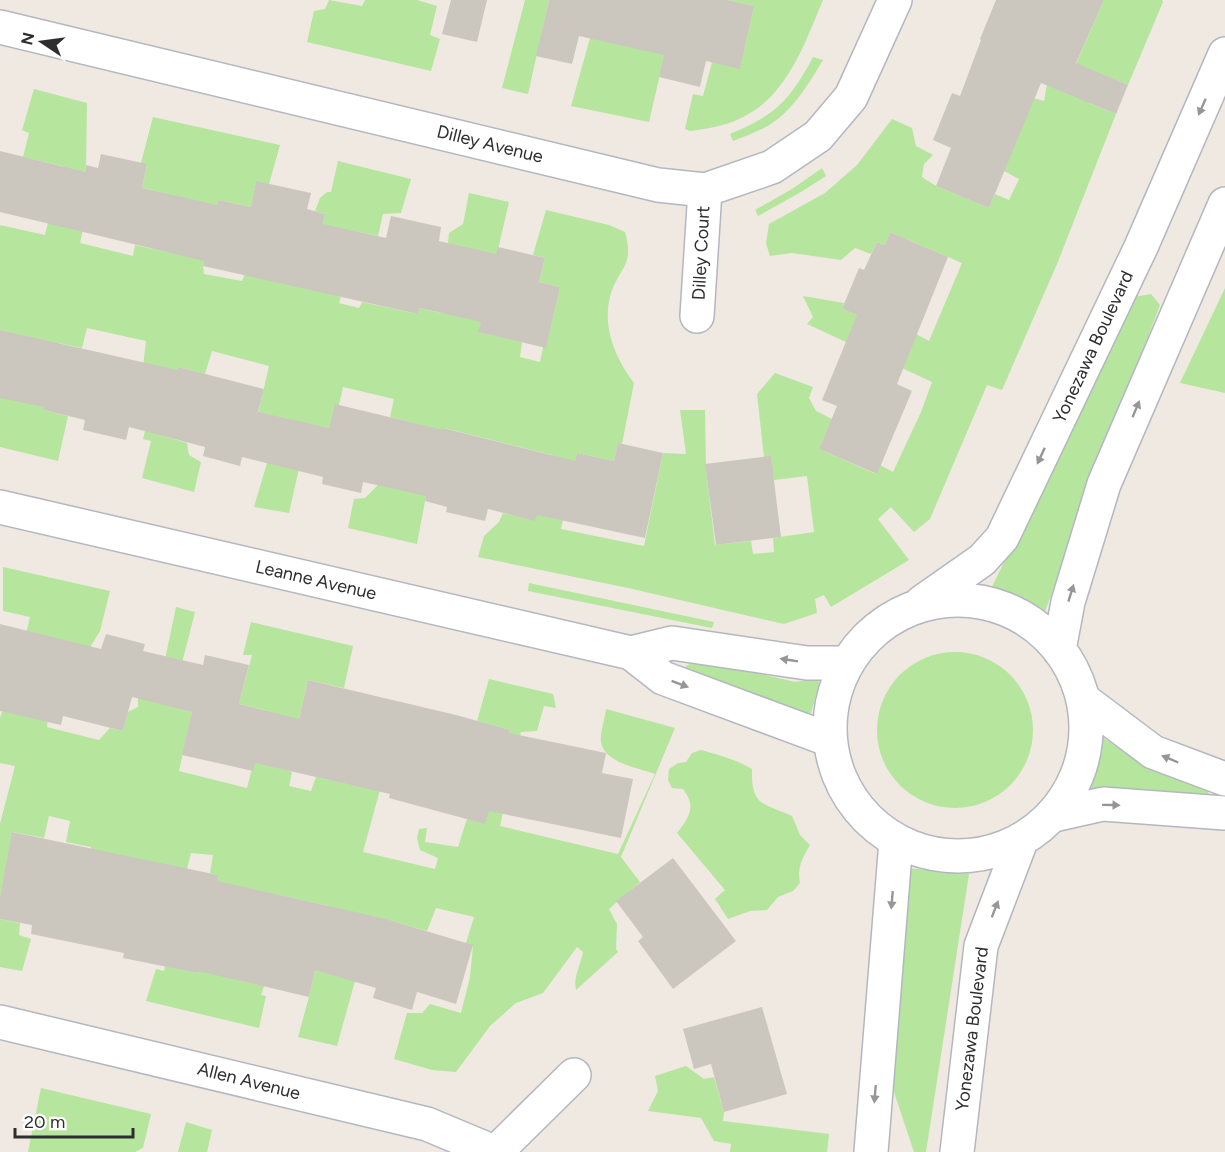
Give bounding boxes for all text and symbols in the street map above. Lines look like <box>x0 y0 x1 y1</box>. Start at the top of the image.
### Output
north arrow <box>12 12 72 72</box>
text: N <box>17 31 39 47</box>
one-way arrow <box>1197 99 1206 116</box>
street label: Dilley Avenue <box>435 120 546 168</box>
street label: Dilley Court <box>688 205 714 301</box>
street label: Yonezawa Boulevard <box>1048 267 1138 427</box>
one-way arrow <box>1131 400 1141 418</box>
one-way arrow <box>1037 448 1046 465</box>
street label: Leanne Avenue <box>253 555 379 605</box>
one-way arrow <box>1067 584 1076 602</box>
one-way arrow <box>779 655 798 664</box>
one-way arrow <box>671 680 689 690</box>
one-way arrow <box>1161 754 1179 763</box>
one-way arrow <box>1102 800 1121 810</box>
one-way arrow <box>887 890 896 909</box>
one-way arrow <box>990 899 1000 917</box>
street label: Yonezawa Boulevard <box>951 946 993 1112</box>
street label: Allen Avenue <box>195 1058 303 1104</box>
one-way arrow <box>870 1085 880 1104</box>
scale bar <box>15 1101 134 1139</box>
text: 20 m <box>24 1111 65 1133</box>

